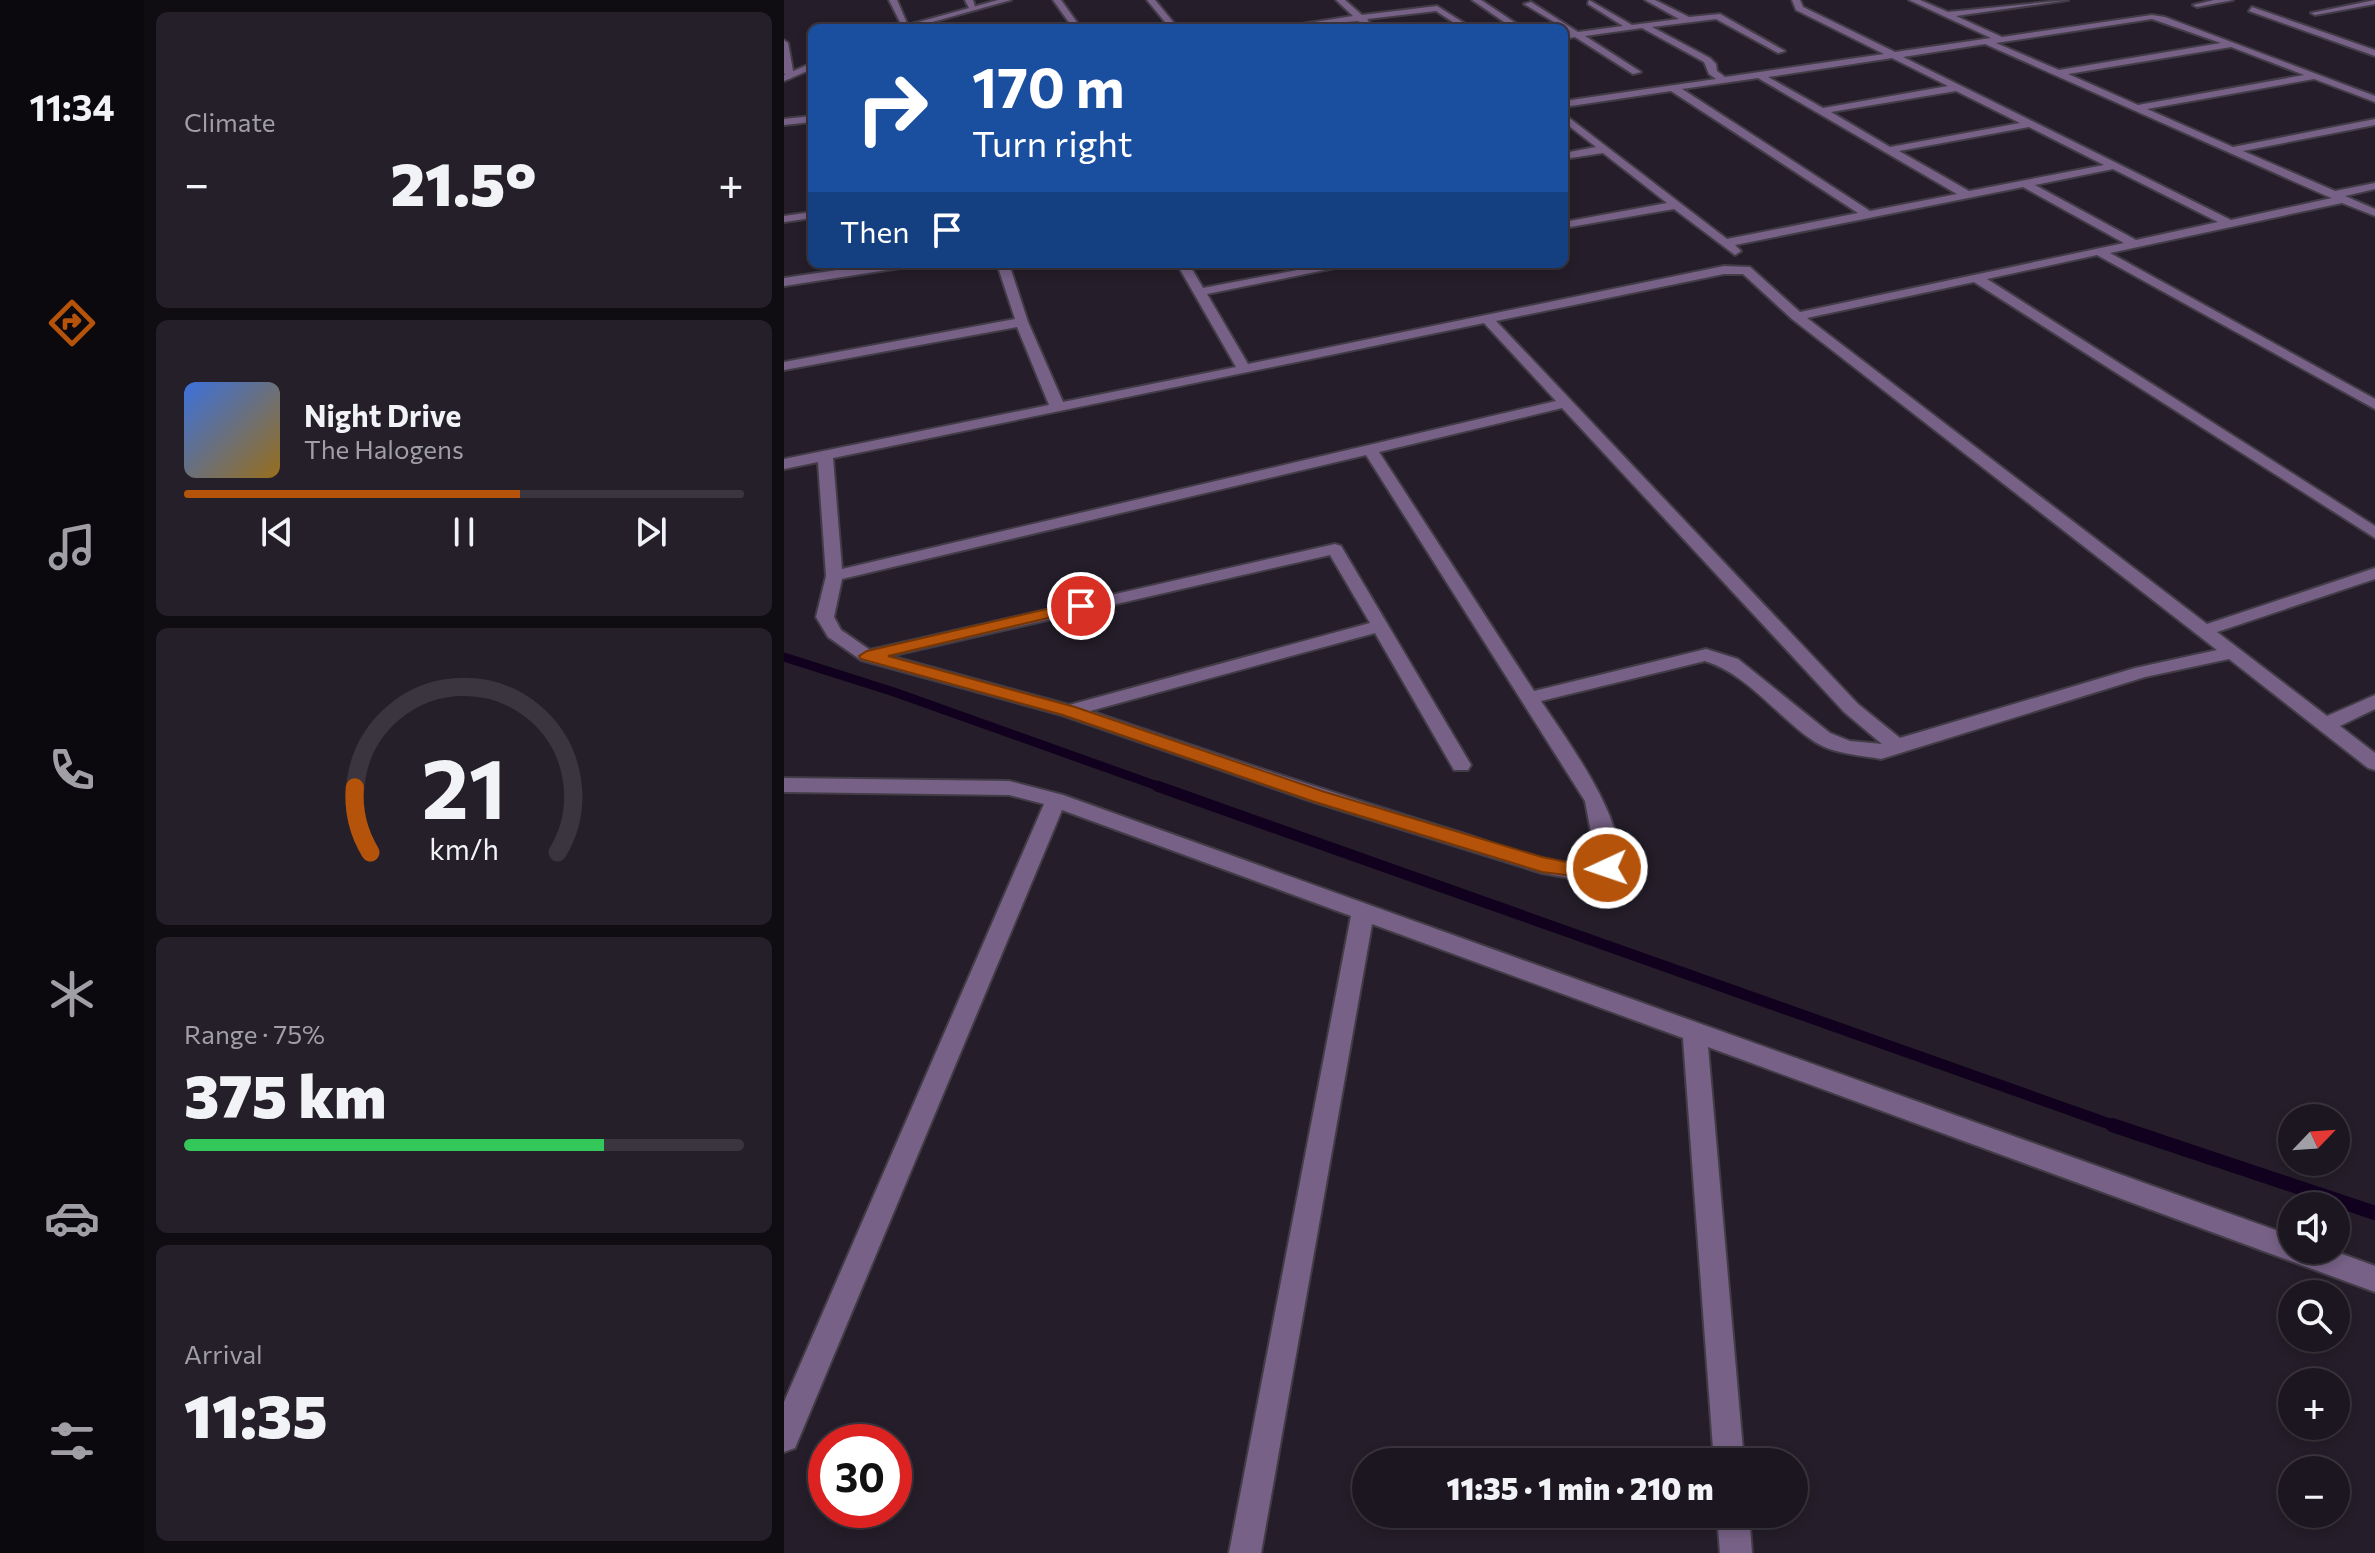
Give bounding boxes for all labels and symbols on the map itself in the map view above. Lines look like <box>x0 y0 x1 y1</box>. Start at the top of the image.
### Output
pin <box>1047 572 1115 640</box>
position arrow <box>1565 826 1649 910</box>
north arrow <box>2278 1104 2350 1176</box>
speed limit sign: 30 <box>808 1424 912 1528</box>

